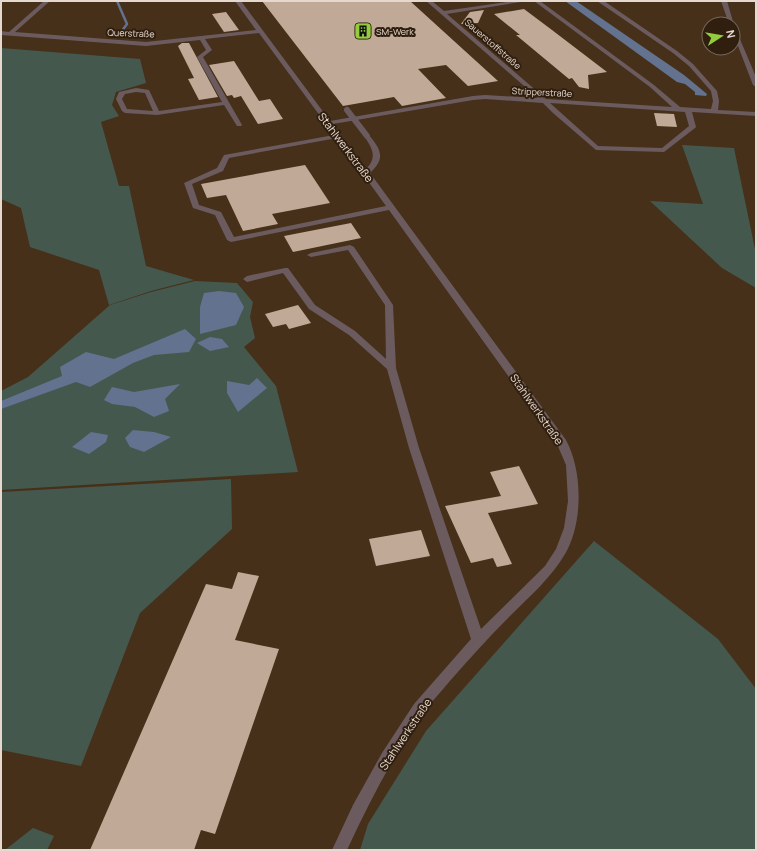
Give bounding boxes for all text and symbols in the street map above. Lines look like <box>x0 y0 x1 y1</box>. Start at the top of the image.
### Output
street label: Sauerstoffstraße <box>462 16 524 72</box>
north arrow <box>701 16 741 56</box>
building icon: SM-Werk <box>353 21 373 41</box>
place label: SM-Werk <box>376 25 414 38</box>
street label: Querstraße <box>107 26 155 40</box>
text: N <box>723 28 739 39</box>
street label: Stripperstraße <box>511 84 573 100</box>
street label: Stahlwerkstraße <box>315 109 377 185</box>
street label: Stahlwerkstraße <box>507 371 567 448</box>
street label: Stahlwerkstraße <box>375 695 435 773</box>

